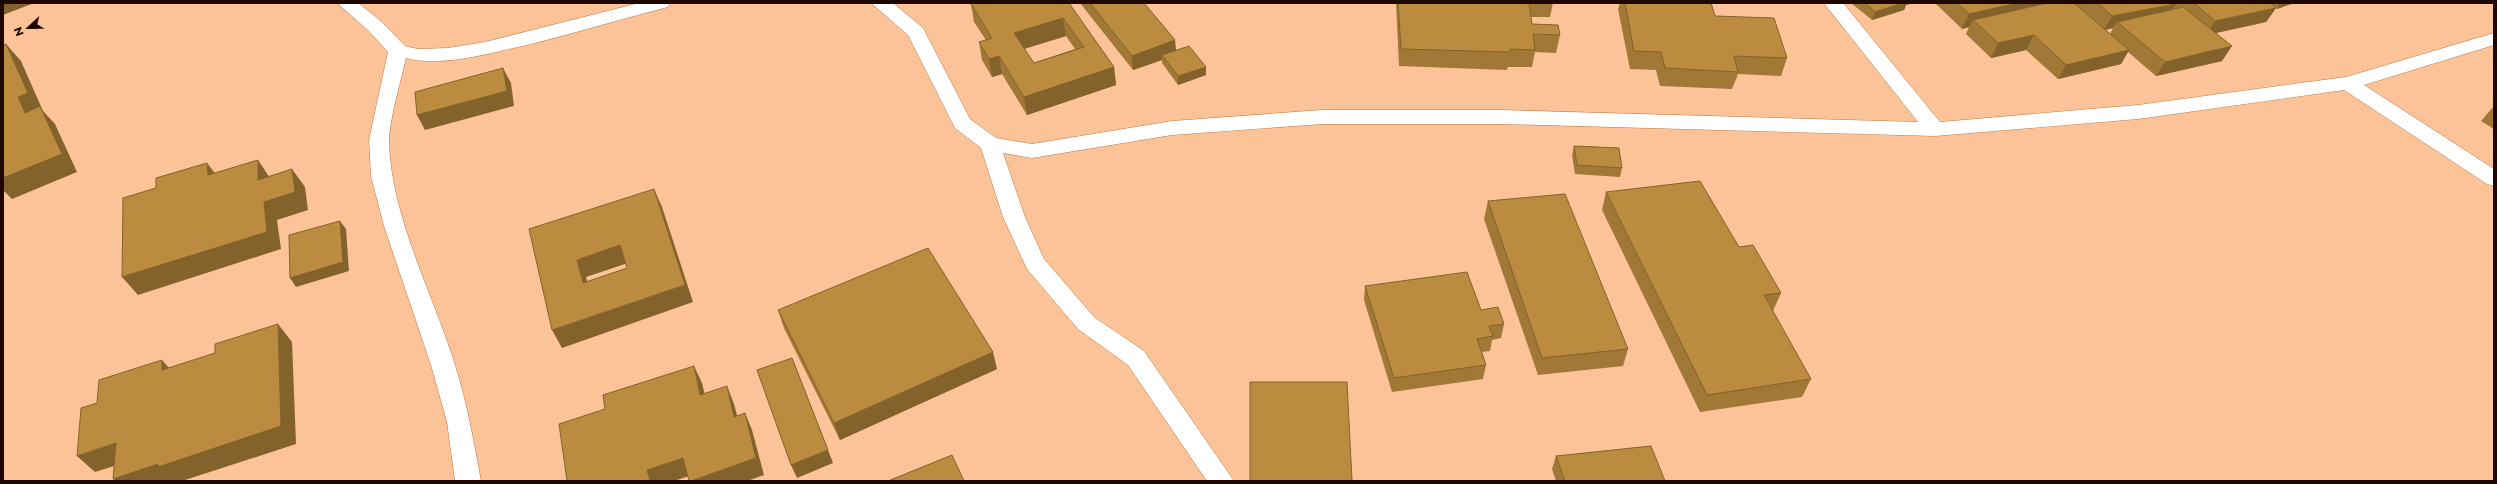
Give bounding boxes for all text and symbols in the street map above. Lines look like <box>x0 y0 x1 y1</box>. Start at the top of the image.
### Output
north arrow <box>8 8 48 48</box>
text: N <box>11 25 27 38</box>

